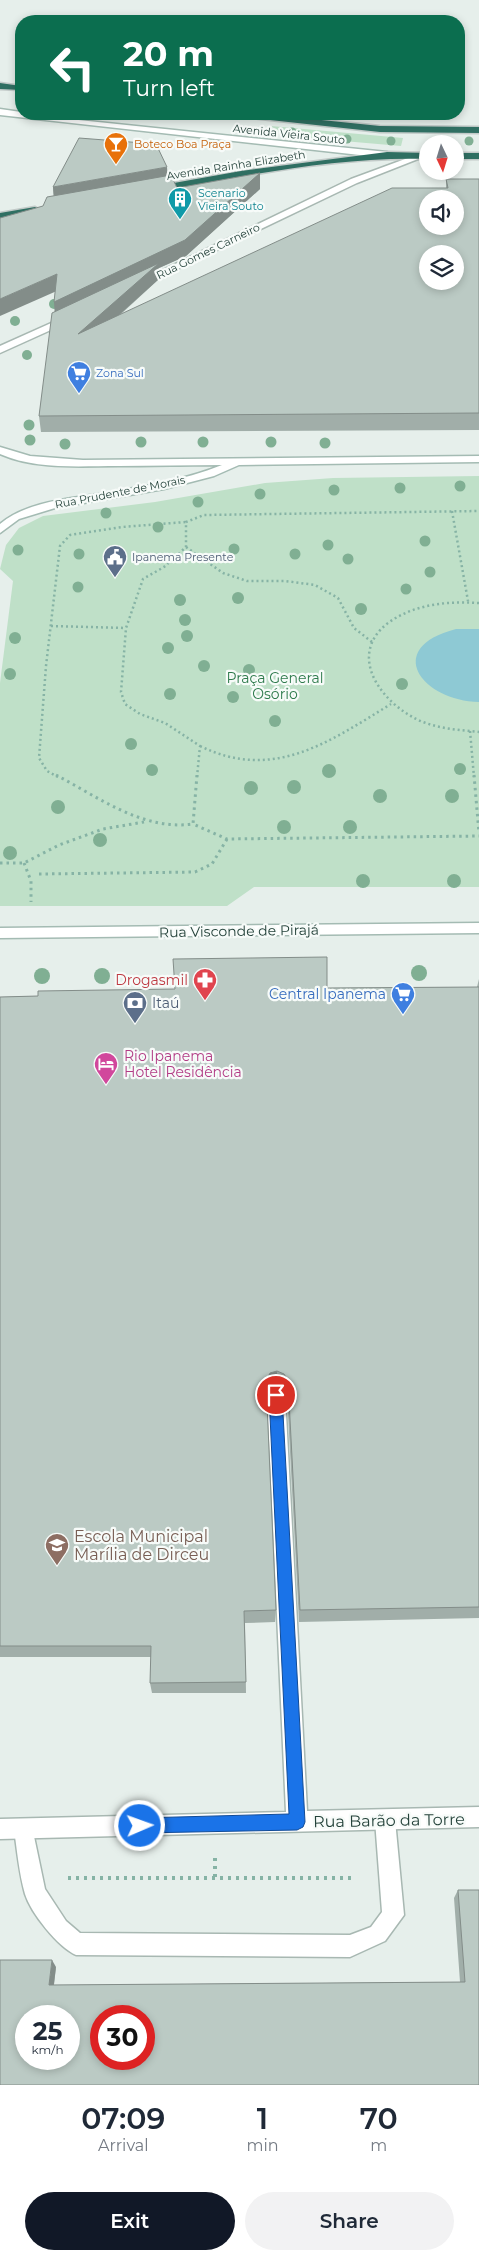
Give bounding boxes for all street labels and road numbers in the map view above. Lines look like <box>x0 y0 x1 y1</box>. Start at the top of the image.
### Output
street label: Avenida Vieira Souto <box>232 121 346 147</box>
street label: Avenida Rainha Elizabeth <box>166 147 306 183</box>
street label: Rua Gomes Carneiro <box>154 220 262 282</box>
street label: Rua Prudente de Morais <box>54 472 187 512</box>
street label: Rua Visconde de Pirajá <box>159 921 319 941</box>
street label: Rua Barão da Torre <box>313 1810 465 1831</box>

